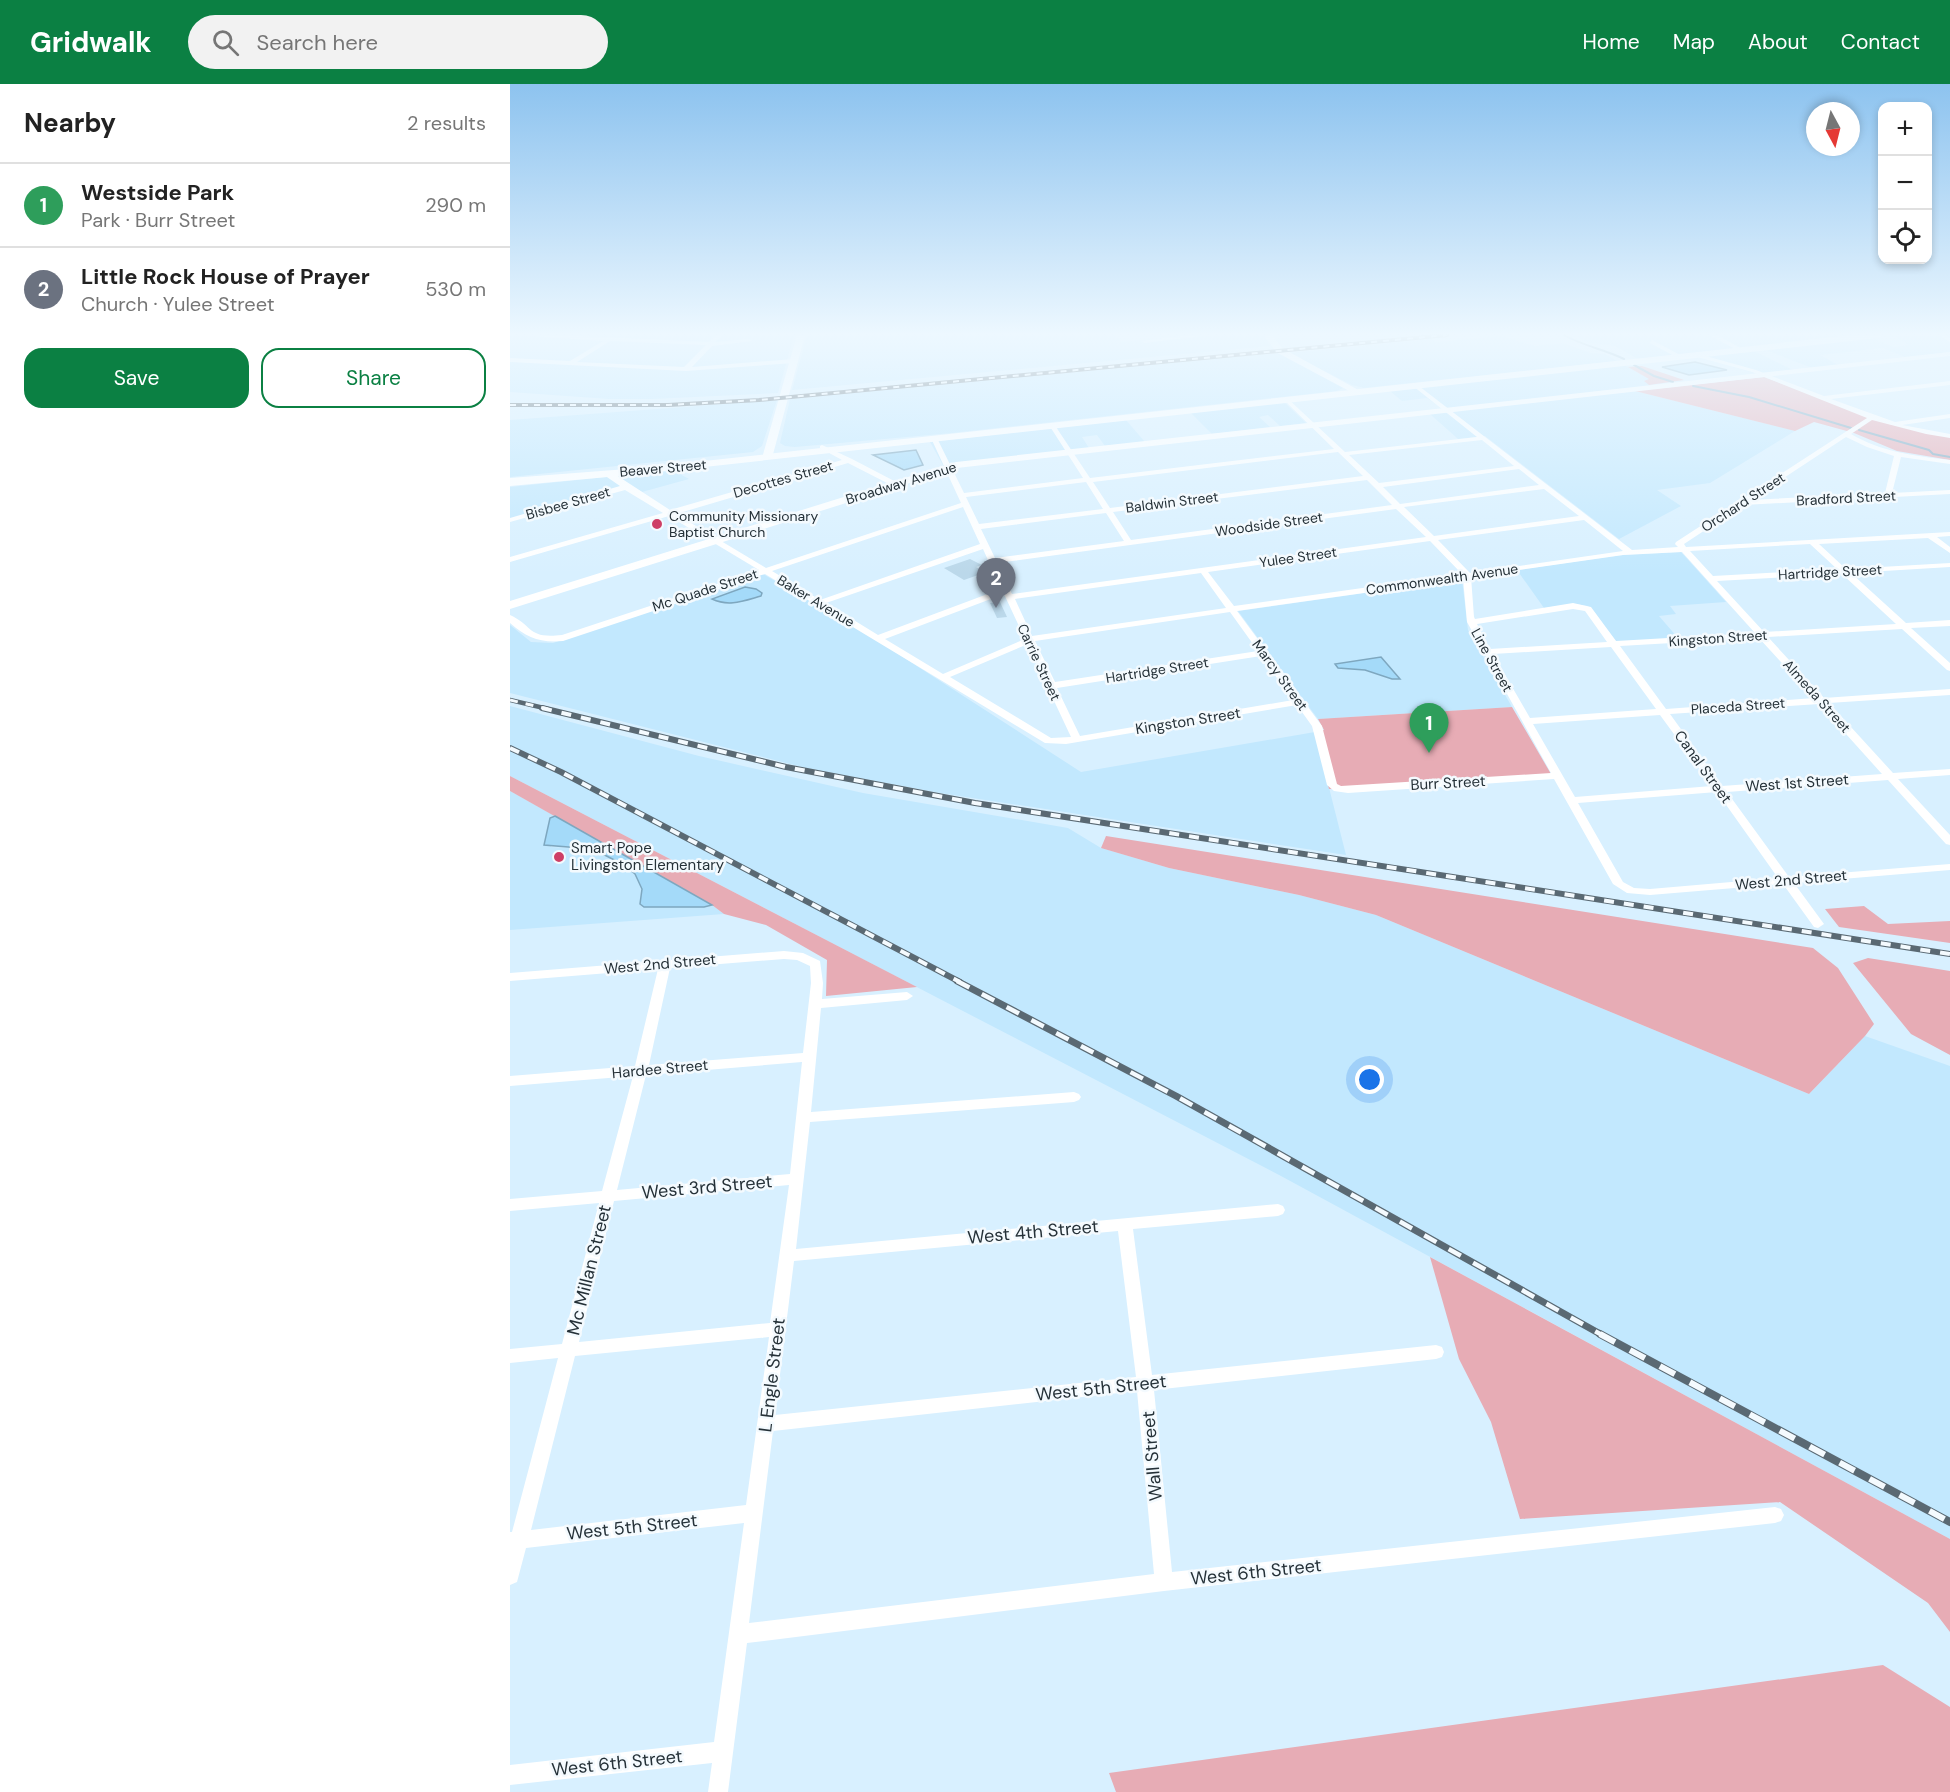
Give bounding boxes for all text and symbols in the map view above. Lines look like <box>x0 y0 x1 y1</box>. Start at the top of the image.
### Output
search box <box>188 15 608 69</box>
text: Gridwalk <box>30 24 152 61</box>
icon: search <box>209 26 242 59</box>
text: Search here <box>257 28 378 57</box>
text: Home <box>1582 28 1640 56</box>
text: Map <box>1673 28 1715 56</box>
text: About <box>1748 28 1808 56</box>
text: Contact <box>1841 28 1920 56</box>
north arrow <box>1806 102 1860 156</box>
map controls <box>1878 102 1932 264</box>
button: + <box>1878 102 1932 156</box>
text: Nearby <box>24 106 116 140</box>
text: 2 results <box>407 110 486 136</box>
button: − <box>1878 156 1932 210</box>
text: Westside Park <box>81 178 234 207</box>
text: 1 <box>40 192 47 218</box>
text: 290 m <box>425 192 486 218</box>
text: Park · Burr Street <box>81 207 235 233</box>
button: locate <box>1878 210 1932 264</box>
text: Little Rock House of Prayer <box>81 262 370 291</box>
text: 2 <box>38 276 49 302</box>
text: 530 m <box>425 276 486 302</box>
text: Church · Yulee Street <box>81 291 275 317</box>
button: Save <box>24 348 249 408</box>
button: Share <box>261 348 486 408</box>
street label: Beaver Street <box>619 455 707 481</box>
street label: Decottes Street <box>731 456 835 502</box>
street label: Broadway Avenue <box>843 458 959 508</box>
street label: Orchard Street <box>1698 468 1788 536</box>
street label: Bisbee Street <box>524 482 612 524</box>
street label: Bradford Street <box>1796 486 1896 510</box>
street label: Baldwin Street <box>1125 487 1219 517</box>
place label: Community Missionary Baptist Church <box>669 507 818 541</box>
street label: Woodside Street <box>1214 508 1324 540</box>
marker: Community Missionary Baptist Church <box>650 517 664 531</box>
street label: Yulee Street <box>1258 543 1338 571</box>
pin: 2 <box>976 558 1016 608</box>
street label: Commonwealth Avenue <box>1365 559 1519 599</box>
street label: Hartridge Street <box>1778 560 1882 584</box>
street label: Mc Quade Street <box>650 564 760 616</box>
street label: Baker Avenue <box>774 571 858 631</box>
street label: Carrie Street <box>1013 621 1065 703</box>
street label: Line Street <box>1467 625 1517 695</box>
street label: Kingston Street <box>1668 626 1768 650</box>
street label: Marcy Street <box>1248 636 1312 714</box>
street label: Hartridge Street <box>1104 653 1210 687</box>
street label: Almeda Street <box>1779 656 1855 736</box>
street label: Placeda Street <box>1690 694 1786 718</box>
street label: Kingston Street <box>1134 703 1242 739</box>
pin: 1 <box>1410 704 1448 753</box>
street label: Canal Street <box>1670 727 1736 808</box>
street label: West 1st Street <box>1745 769 1849 797</box>
street label: Burr Street <box>1410 771 1486 795</box>
place label: Smart Pope Livingston Elementary <box>571 838 725 875</box>
marker: Smart Pope Livingston Elementary <box>552 850 566 864</box>
street label: West 2nd Street <box>1734 865 1848 895</box>
street label: West 2nd Street <box>603 949 717 979</box>
street label: Hardee Street <box>611 1055 709 1083</box>
your location <box>1355 1065 1384 1094</box>
street label: West 3rd Street <box>641 1169 773 1205</box>
street label: Mc Millan Street <box>561 1202 617 1338</box>
street label: West 4th Street <box>967 1214 1099 1250</box>
street label: L Engle Street <box>753 1317 791 1433</box>
street label: West 5th Street <box>1034 1369 1168 1407</box>
street label: Wall Street <box>1136 1410 1168 1502</box>
street label: West 5th Street <box>565 1508 699 1546</box>
street label: West 6th Street <box>1189 1553 1323 1591</box>
street label: West 6th Street <box>550 1744 684 1782</box>

